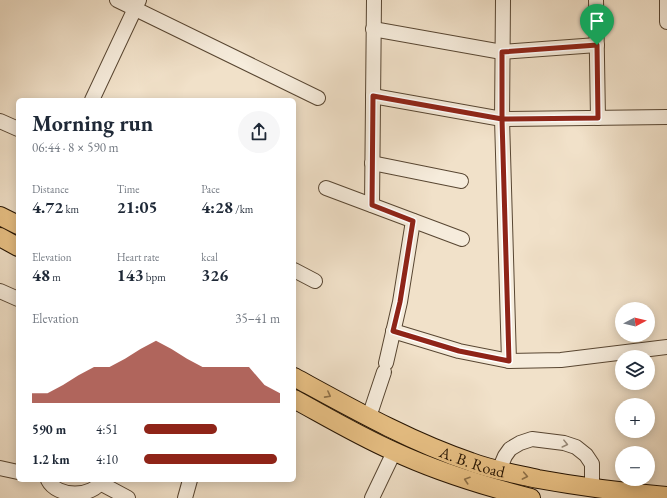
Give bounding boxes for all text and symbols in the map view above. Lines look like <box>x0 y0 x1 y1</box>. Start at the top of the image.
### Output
pin <box>580 4 614 45</box>
icon: arrive <box>586 10 608 32</box>
text: Morning run <box>32 109 153 138</box>
button: share <box>238 111 280 153</box>
text: 06:44 · 8 × 590 m <box>32 139 119 156</box>
text: Distance <box>32 182 69 196</box>
text: Time <box>117 182 140 196</box>
text: Pace <box>201 182 220 196</box>
text: 4.72 <box>32 196 63 218</box>
text: 21:05 <box>117 196 157 218</box>
text: 4:28 <box>201 196 233 218</box>
text: km <box>63 202 79 216</box>
text: /km <box>233 202 253 216</box>
text: Elevation <box>32 250 72 264</box>
text: Heart rate <box>117 250 159 264</box>
text: kcal <box>201 250 218 264</box>
text: 48 <box>32 264 50 286</box>
text: 143 <box>117 264 144 286</box>
text: 326 <box>201 264 228 286</box>
text: m <box>50 270 61 284</box>
text: bpm <box>144 270 166 284</box>
north arrow <box>615 302 655 342</box>
map controls <box>615 302 655 486</box>
text: Elevation <box>32 310 79 327</box>
text: 35–41 m <box>235 310 280 327</box>
button: layers <box>615 350 655 390</box>
one-way arrow <box>324 391 332 398</box>
button: + <box>615 398 655 438</box>
text: 590 m <box>32 421 66 438</box>
text: 4:51 <box>96 421 118 438</box>
one-way arrow <box>561 439 568 447</box>
street label: A. B. Road <box>436 441 508 483</box>
button: − <box>615 446 655 486</box>
text: 1.2 km <box>32 451 70 468</box>
text: 4:10 <box>96 451 118 468</box>
one-way arrow <box>522 472 529 480</box>
one-way arrow <box>463 476 470 485</box>

